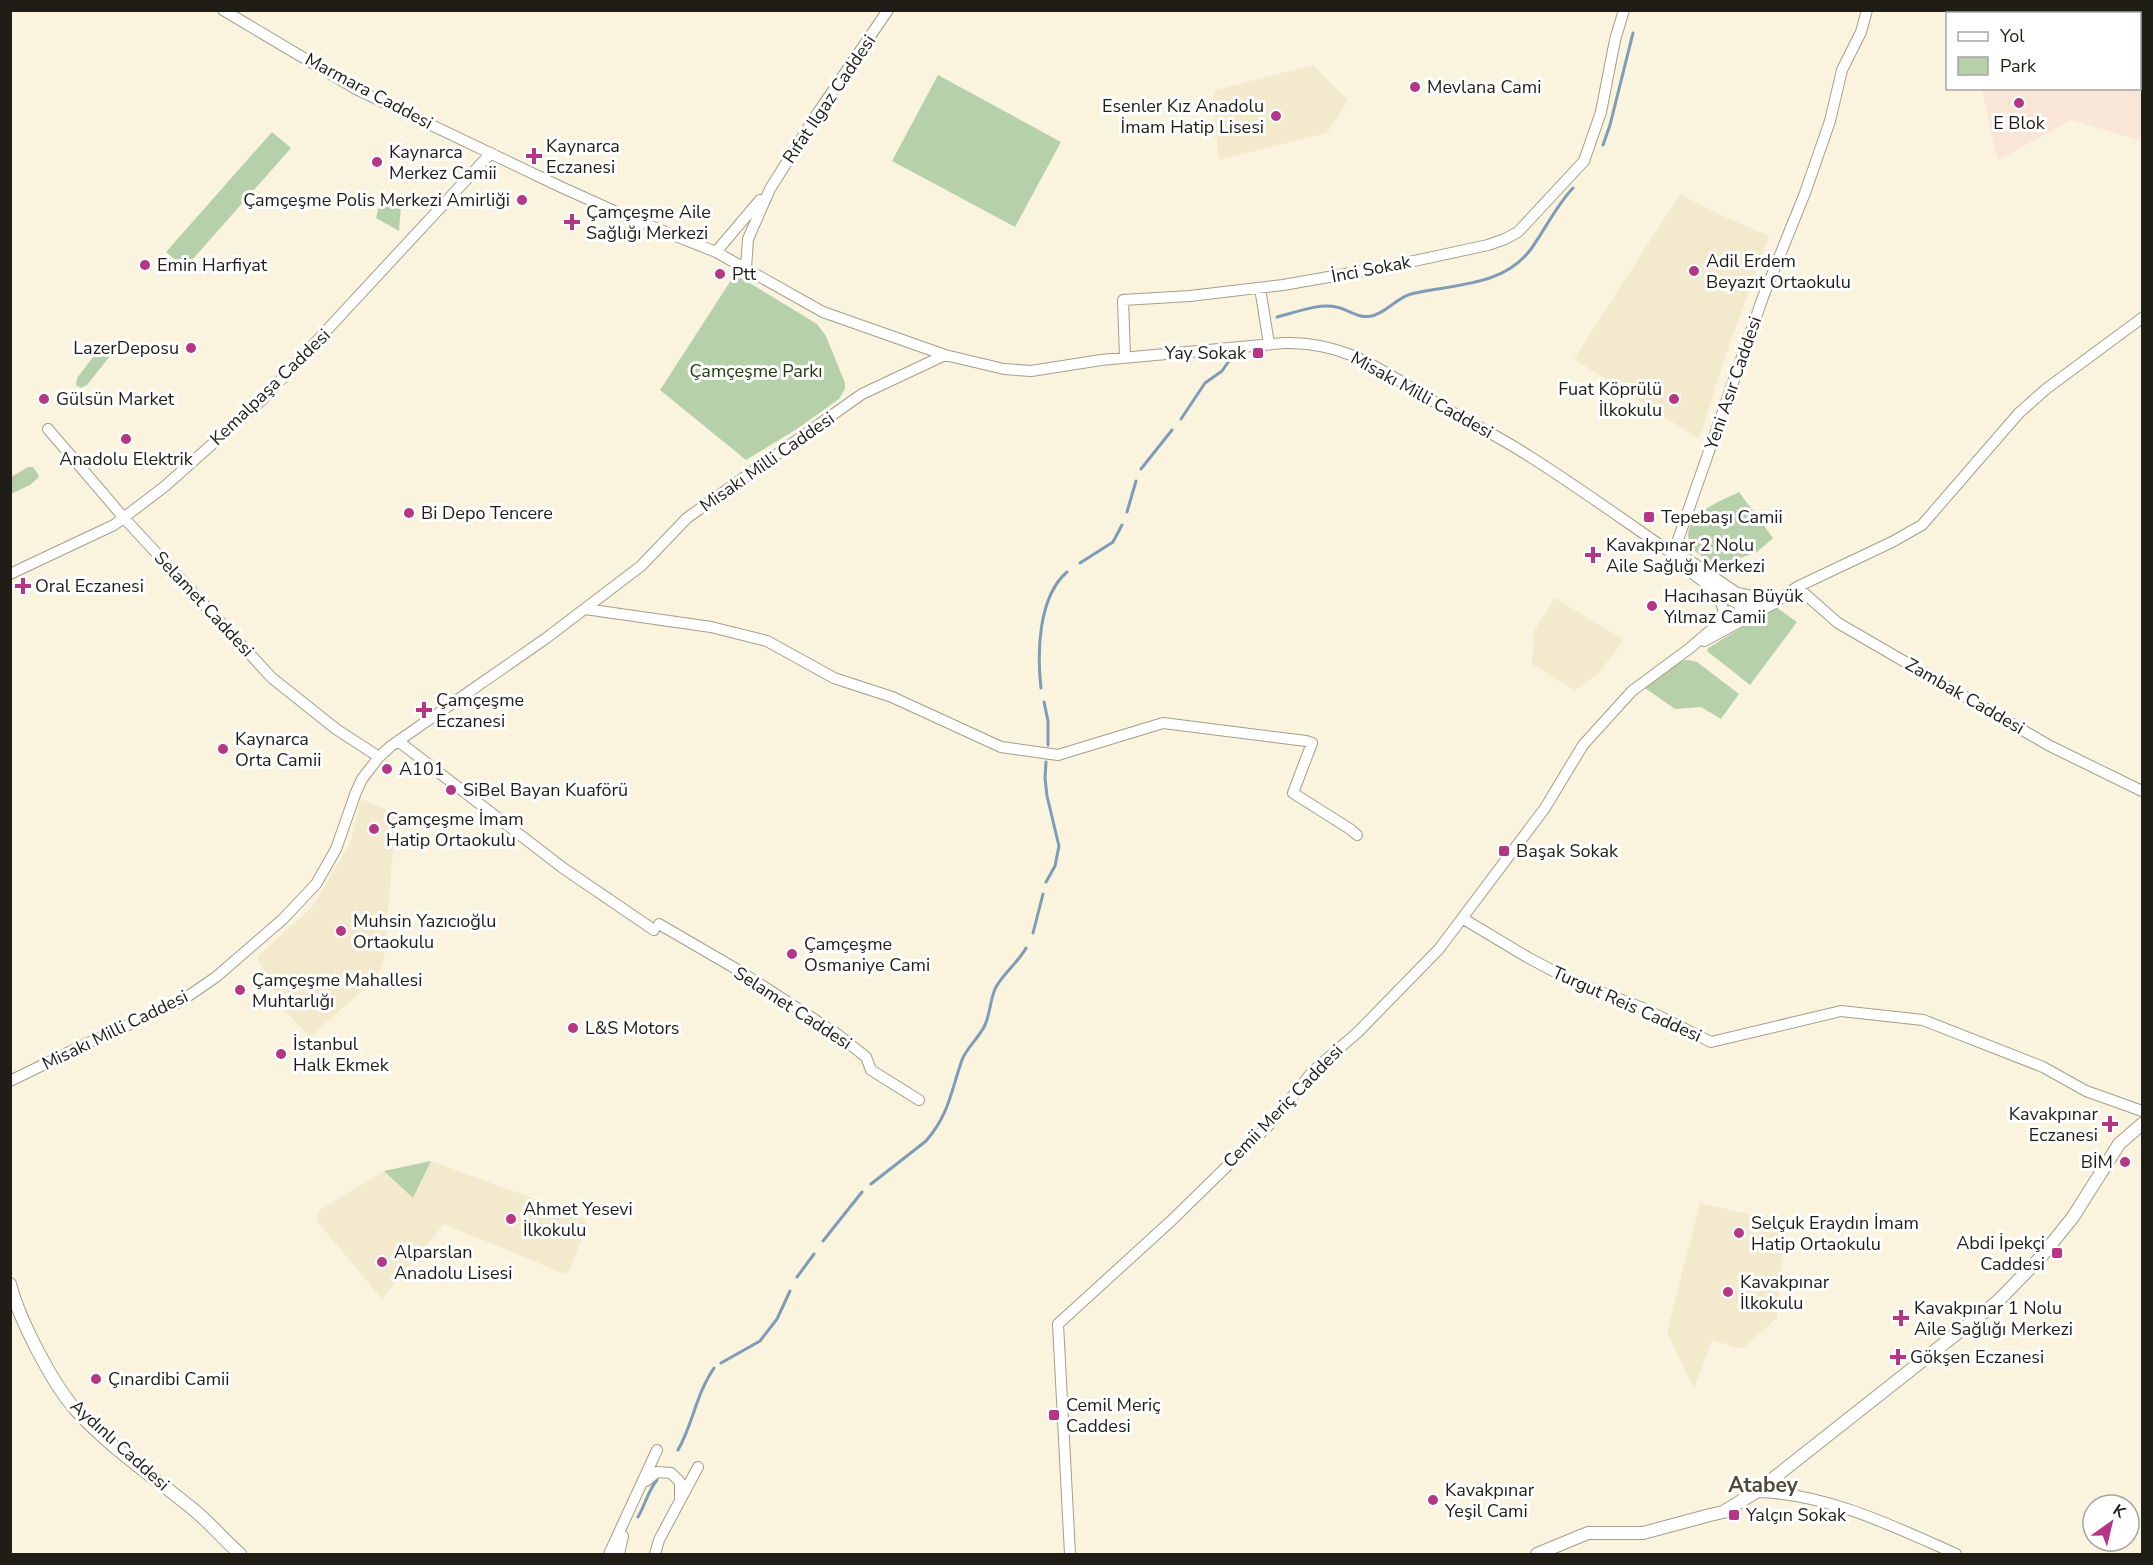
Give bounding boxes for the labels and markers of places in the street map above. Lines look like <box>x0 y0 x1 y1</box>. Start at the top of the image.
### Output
place label: Mevlana Cami <box>1427 75 1541 99</box>
marker: Mevlana Cami <box>1408 80 1422 94</box>
place label: Esenler Kız Anadolu İmam Hatip Lisesi <box>1102 94 1264 139</box>
marker: E Blok <box>2012 96 2026 110</box>
marker: Esenler Kız Anadolu İmam Hatip Lisesi <box>1269 109 1283 123</box>
place label: E Blok <box>1993 111 2046 135</box>
place label: Kaynarca Eczanesi <box>546 134 620 179</box>
place label: Kaynarca Merkez Camii <box>389 140 497 185</box>
marker: Kaynarca Eczanesi <box>527 149 541 163</box>
marker: Kaynarca Merkez Camii <box>370 155 384 169</box>
place label: Çamçeşme Polis Merkezi Amirliği <box>243 188 510 212</box>
marker: Çamçeşme Polis Merkezi Amirliği <box>515 193 529 207</box>
place label: Çamçeşme Aile Sağlığı Merkezi <box>586 200 711 245</box>
marker: Çamçeşme Aile Sağlığı Merkezi <box>563 213 581 231</box>
place label: Adil Erdem Beyazıt Ortaokulu <box>1706 249 1851 294</box>
place label: Emin Harfiyat <box>157 253 268 277</box>
marker: Emin Harfiyat <box>138 258 152 272</box>
place label: Ptt <box>732 262 757 286</box>
marker: Adil Erdem Beyazıt Ortaokulu <box>1687 264 1701 278</box>
marker: Ptt <box>713 267 727 281</box>
place label: LazerDeposu <box>73 336 179 360</box>
marker: LazerDeposu <box>184 341 198 355</box>
place label: Yay Sokak <box>1164 341 1247 365</box>
marker: Yay Sokak <box>1251 346 1265 360</box>
place label: Fuat Köprülü İlkokulu <box>1558 377 1662 422</box>
place label: Gülsün Market <box>56 387 175 411</box>
marker: Gülsün Market <box>37 392 51 406</box>
marker: Fuat Köprülü İlkokulu <box>1667 392 1681 406</box>
marker: Anadolu Elektrik <box>119 432 133 446</box>
place label: Anadolu Elektrik <box>59 447 194 471</box>
place label: Bi Depo Tencere <box>421 501 553 525</box>
place label: Tepebaşı Camii <box>1661 505 1783 529</box>
marker: Bi Depo Tencere <box>402 506 416 520</box>
marker: Tepebaşı Camii <box>1642 510 1656 524</box>
place label: Kavakpınar 2 Nolu Aile Sağlığı Merkezi <box>1606 533 1765 578</box>
marker: Kavakpınar 2 Nolu Aile Sağlığı Merkezi <box>1584 546 1602 564</box>
place label: Oral Eczanesi <box>35 574 144 598</box>
marker: Oral Eczanesi <box>16 579 30 593</box>
place label: Hacıhasan Büyük Yılmaz Camii <box>1663 584 1804 629</box>
marker: Hacıhasan Büyük Yılmaz Camii <box>1645 599 1659 613</box>
place label: Çamçeşme Eczanesi <box>436 688 524 733</box>
marker: Çamçeşme Eczanesi <box>417 703 431 717</box>
place label: Kaynarca Orta Camii <box>235 727 321 772</box>
marker: Kaynarca Orta Camii <box>216 742 230 756</box>
place label: A101 <box>399 757 445 781</box>
marker: A101 <box>380 762 394 776</box>
place label: SiBel Bayan Kuaförü <box>463 778 628 802</box>
marker: SiBel Bayan Kuaförü <box>444 783 458 797</box>
place label: Çamçeşme İmam Hatip Ortaokulu <box>386 807 524 852</box>
marker: Çamçeşme İmam Hatip Ortaokulu <box>367 822 381 836</box>
place label: Başak Sokak <box>1516 839 1619 863</box>
marker: Başak Sokak <box>1497 844 1511 858</box>
place label: Muhsin Yazıcıoğlu Ortaokulu <box>353 909 496 954</box>
marker: Muhsin Yazıcıoğlu Ortaokulu <box>334 924 348 938</box>
place label: Çamçeşme Osmaniye Cami <box>804 932 930 977</box>
marker: Çamçeşme Osmaniye Cami <box>785 947 799 961</box>
place label: Çamçeşme Mahallesi Muhtarlığı <box>252 968 422 1013</box>
marker: Çamçeşme Mahallesi Muhtarlığı <box>233 983 247 997</box>
place label: L&S Motors <box>585 1016 679 1040</box>
marker: L&S Motors <box>566 1021 580 1035</box>
place label: İstanbul Halk Ekmek <box>293 1032 390 1077</box>
marker: İstanbul Halk Ekmek <box>274 1047 288 1061</box>
place label: Kavakpınar Eczanesi <box>2009 1102 2099 1147</box>
marker: Kavakpınar Eczanesi <box>2103 1117 2117 1131</box>
place label: BİM <box>2081 1150 2113 1174</box>
marker: BİM <box>2118 1155 2132 1169</box>
place label: Ahmet Yesevi İlkokulu <box>523 1197 633 1242</box>
place label: Selçuk Eraydın İmam Hatip Ortaokulu <box>1751 1211 1919 1256</box>
marker: Ahmet Yesevi İlkokulu <box>504 1212 518 1226</box>
marker: Selçuk Eraydın İmam Hatip Ortaokulu <box>1732 1226 1746 1240</box>
place label: Abdi İpekçi Caddesi <box>1956 1231 2045 1276</box>
place label: Alparslan Anadolu Lisesi <box>394 1240 512 1285</box>
marker: Abdi İpekçi Caddesi <box>2050 1246 2064 1260</box>
marker: Alparslan Anadolu Lisesi <box>375 1255 389 1269</box>
place label: Kavakpınar İlkokulu <box>1740 1270 1830 1315</box>
marker: Kavakpınar İlkokulu <box>1721 1285 1735 1299</box>
place label: Kavakpınar 1 Nolu Aile Sağlığı Merkezi <box>1914 1296 2073 1341</box>
marker: Kavakpınar 1 Nolu Aile Sağlığı Merkezi <box>1892 1309 1910 1327</box>
place label: Gökşen Eczanesi <box>1910 1345 2044 1369</box>
marker: Gökşen Eczanesi <box>1891 1350 1905 1364</box>
place label: Çınardibi Camii <box>108 1367 229 1391</box>
marker: Çınardibi Camii <box>89 1372 103 1386</box>
place label: Cemil Meriç Caddesi <box>1066 1393 1161 1438</box>
marker: Cemil Meriç Caddesi <box>1047 1408 1061 1422</box>
place label: Kavakpınar Yeşil Cami <box>1444 1478 1535 1523</box>
marker: Kavakpınar Yeşil Cami <box>1426 1493 1440 1507</box>
place label: Yalçın Sokak <box>1745 1503 1847 1527</box>
marker: Yalçın Sokak <box>1727 1508 1741 1522</box>

